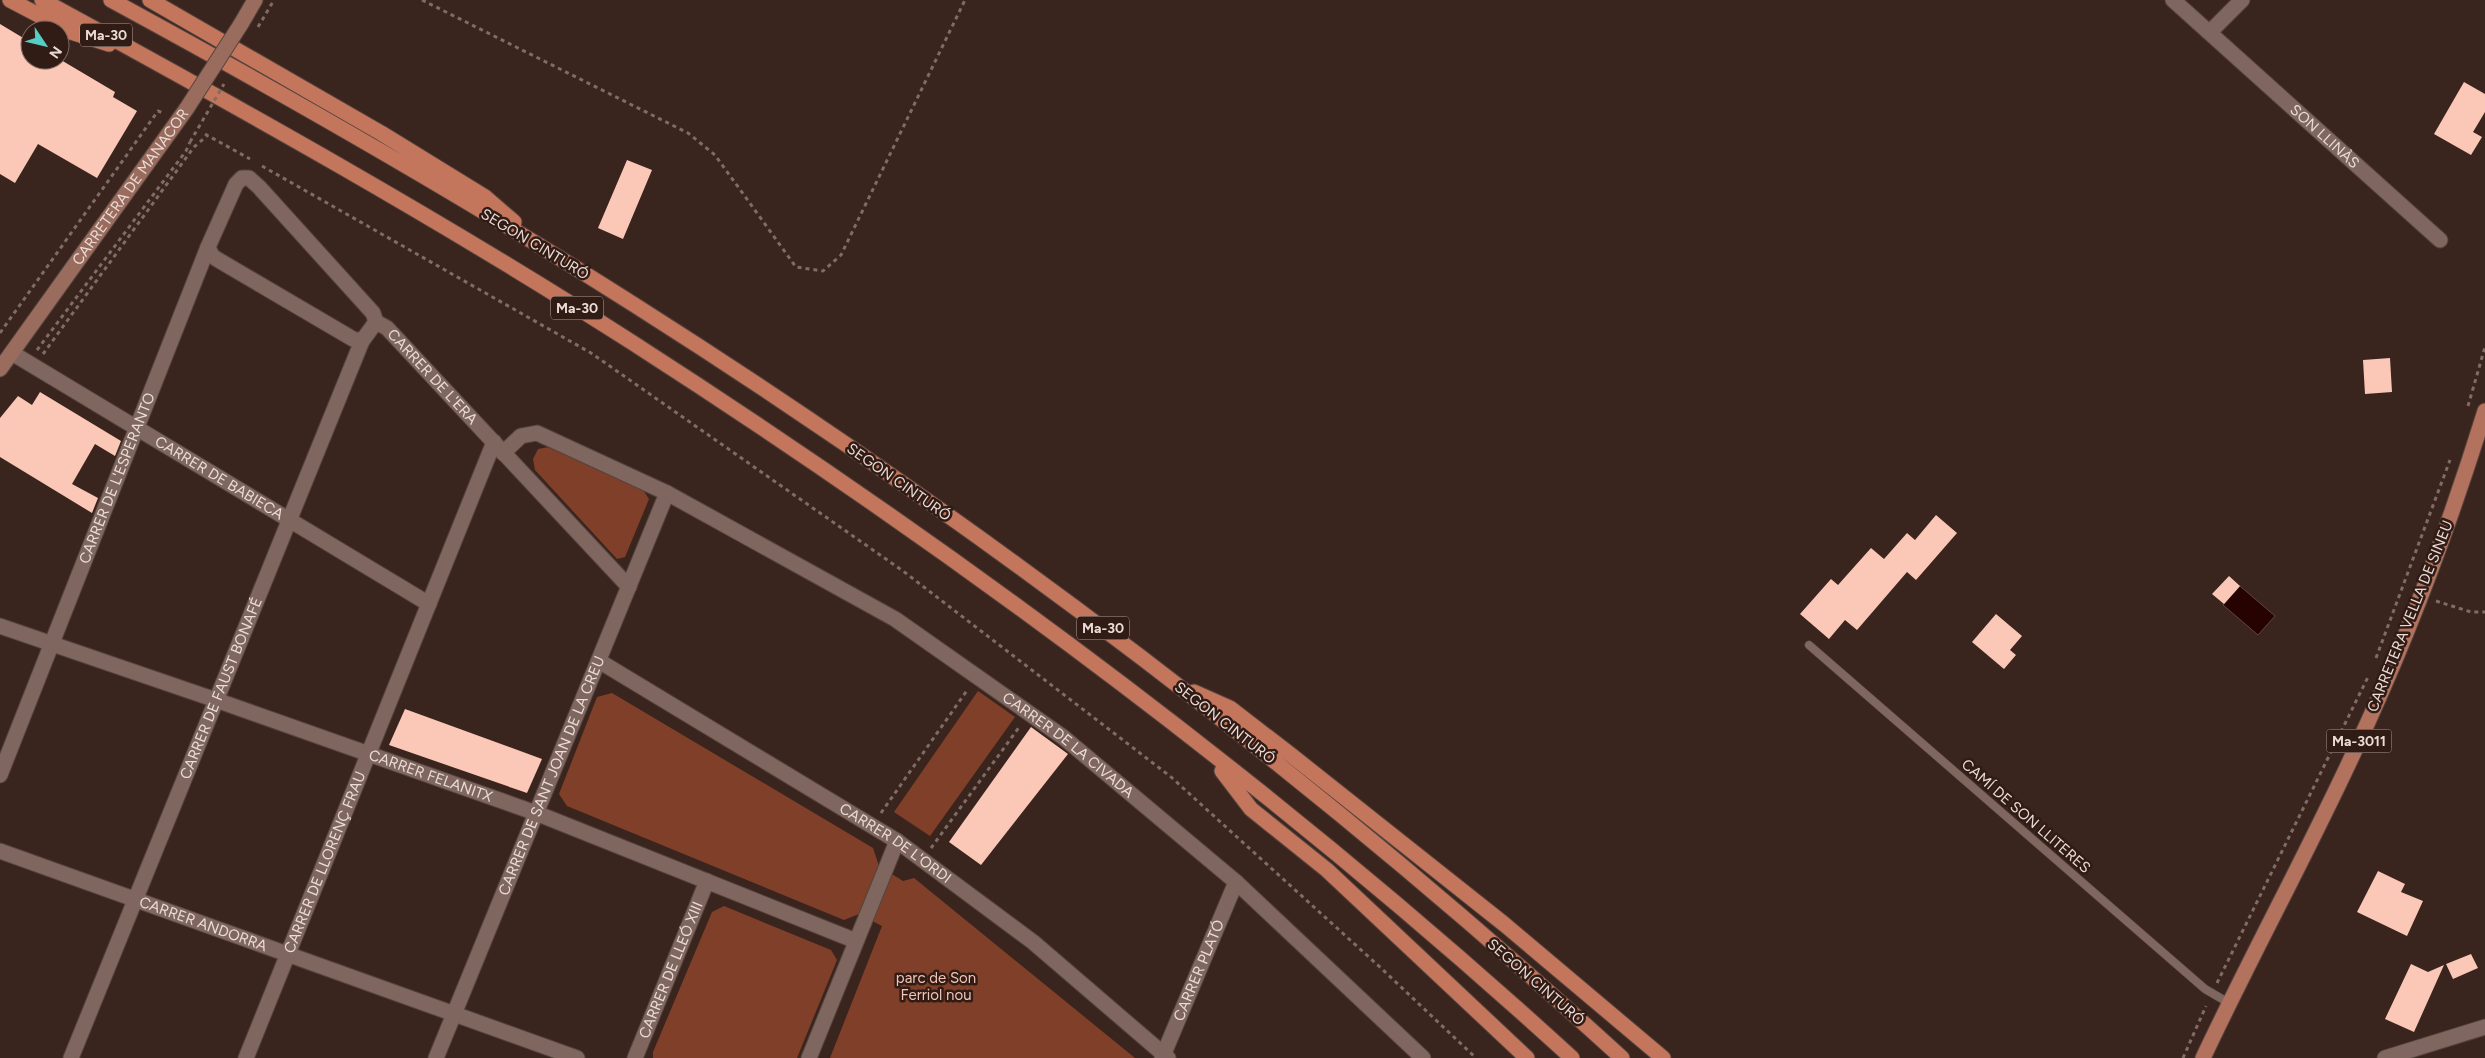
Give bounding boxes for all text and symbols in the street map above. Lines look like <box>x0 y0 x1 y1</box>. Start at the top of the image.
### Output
north arrow <box>20 20 70 70</box>
road number: Ma-30 <box>80 24 132 46</box>
text: N <box>45 43 65 61</box>
street label: SON LLINÀS <box>2286 101 2363 172</box>
street label: CARRETERA DE MANACOR <box>68 105 193 269</box>
street label: SEGON CINTURÓ <box>478 205 592 283</box>
road number: Ma-30 <box>551 296 603 320</box>
street label: CARRER DE L'ERA <box>384 325 481 428</box>
street label: CARRER DE L'ESPERANTO <box>75 390 159 566</box>
street label: CARRER DE BABIECA <box>152 432 287 523</box>
street label: SEGON CINTURÓ <box>844 439 954 525</box>
street label: CARRETERA VELLA DE SINEU <box>2363 518 2457 714</box>
street label: CARRER DE FAUST BONAFÉ <box>176 595 266 782</box>
road number: Ma-30 <box>1077 616 1129 640</box>
street label: CARRER DE SANT JOAN DE LA CREU <box>494 653 608 898</box>
street label: SEGON CINTURÓ <box>1171 678 1279 768</box>
street label: CARRER DE LA CIVADA <box>999 688 1138 802</box>
road number: Ma-3011 <box>2326 729 2392 752</box>
street label: CARRER FELANITX <box>366 746 496 806</box>
street label: CAMÍ DE SON LLITERES <box>1958 755 2094 877</box>
street label: CARRER DE LLORENÇ FRAU <box>280 769 369 956</box>
street label: CARRER DE L'ORDI <box>836 799 955 887</box>
street label: CARRER ANDORRA <box>137 893 270 955</box>
street label: CARRER DE LLEÓ XIII <box>635 899 707 1041</box>
street label: CARRER PLATÓ <box>1170 917 1228 1024</box>
street label: SEGON CINTURÓ <box>1484 935 1588 1029</box>
park label: parc de Son Ferriol nou <box>896 969 976 1004</box>

